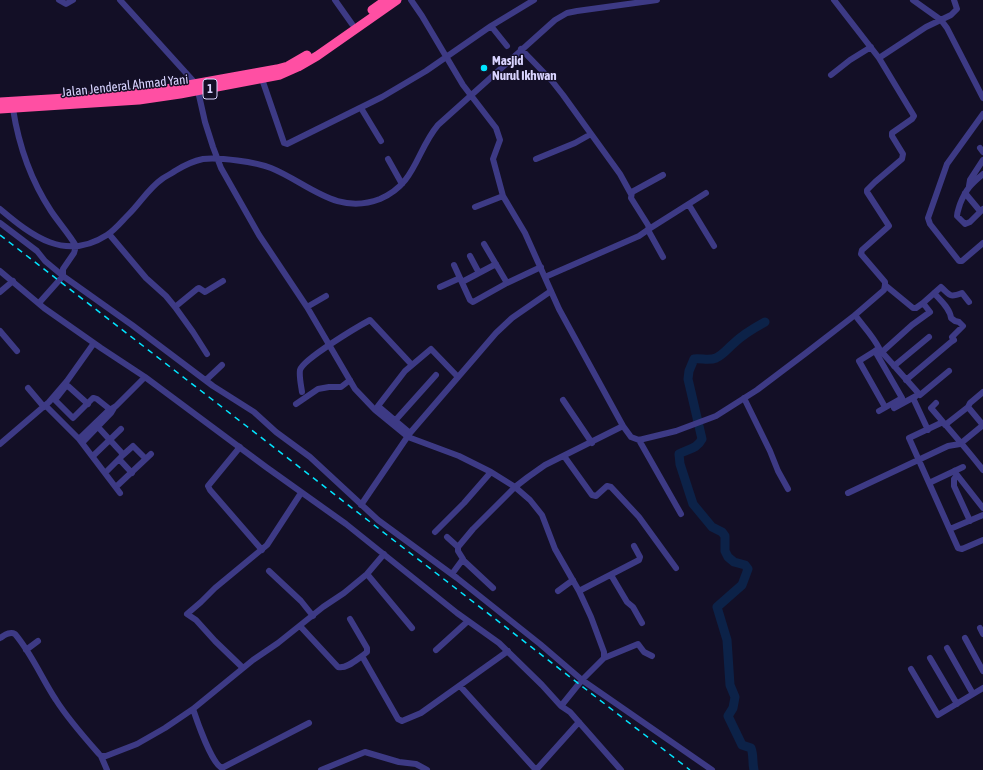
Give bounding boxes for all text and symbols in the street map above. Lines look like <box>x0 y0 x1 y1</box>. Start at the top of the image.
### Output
place label: Masjid Nurul Ikhwan <box>492 53 557 84</box>
marker: Masjid Nurul Ikhwan <box>479 63 489 73</box>
street label: Jalan Jenderal Ahmad Yani <box>61 72 189 100</box>
road number: 1 <box>203 79 217 99</box>

